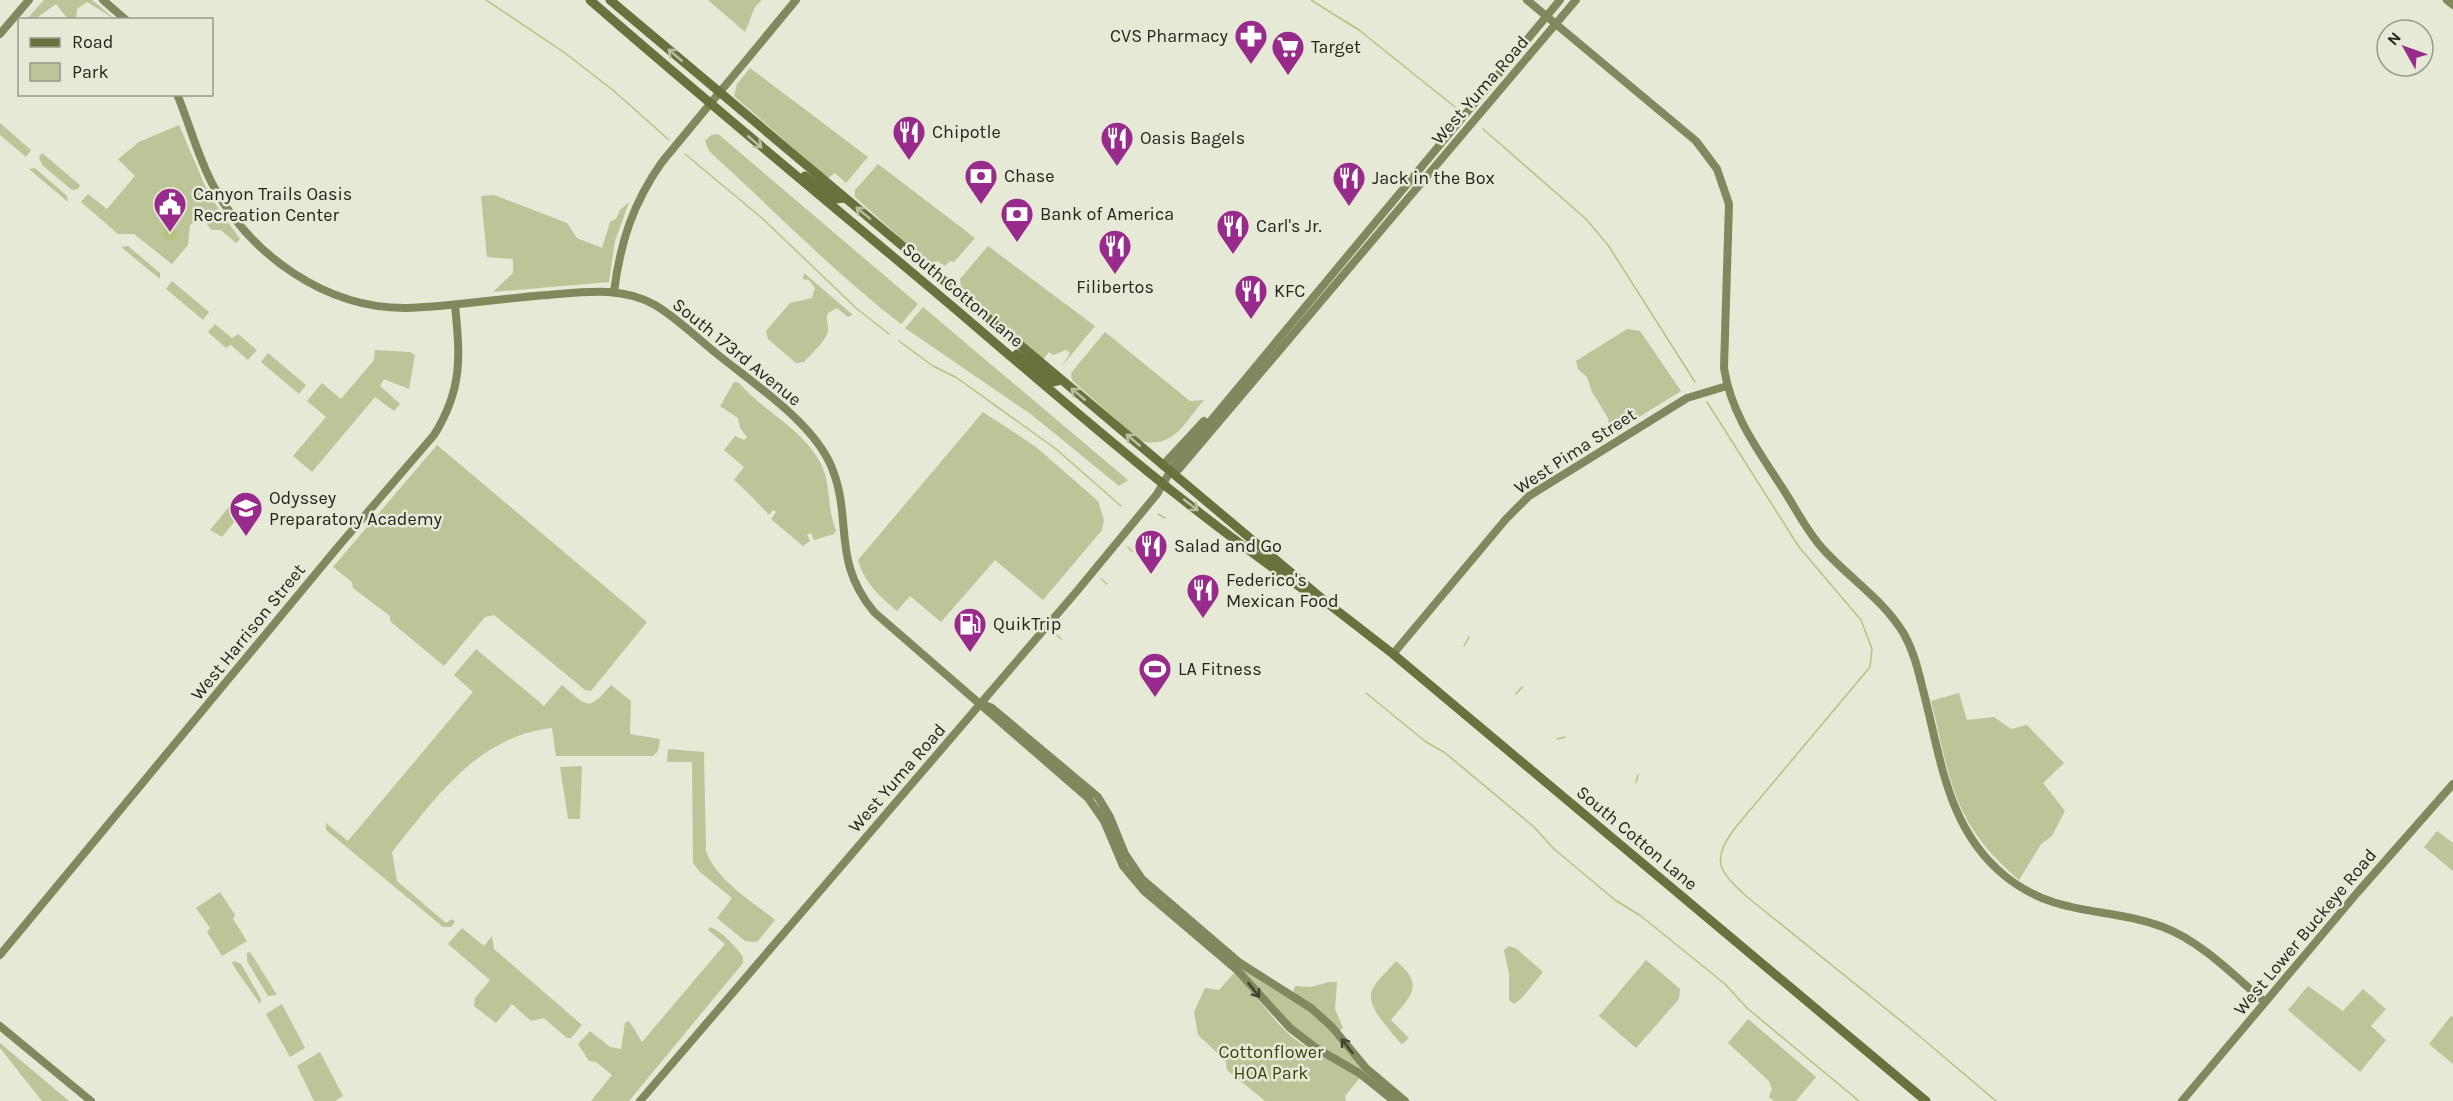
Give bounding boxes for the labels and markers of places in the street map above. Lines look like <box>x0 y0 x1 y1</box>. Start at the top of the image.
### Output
pharmacy icon: CVS Pharmacy <box>1233 18 1269 65</box>
place label: CVS Pharmacy <box>1110 25 1229 47</box>
supermarket icon: Target <box>1270 29 1306 76</box>
place label: Target <box>1311 36 1361 58</box>
restaurant icon: Chipotle <box>891 114 927 161</box>
restaurant icon: Oasis Bagels <box>1099 120 1135 167</box>
place label: Chipotle <box>932 121 1001 143</box>
place label: Oasis Bagels <box>1140 127 1245 149</box>
bank icon: Chase <box>963 158 999 205</box>
restaurant icon: Jack in the Box <box>1331 160 1367 207</box>
place label: Chase <box>1004 165 1055 187</box>
place label: Jack in the Box <box>1372 167 1495 189</box>
place label: Canyon Trails Oasis Recreation Center <box>193 183 352 226</box>
public building icon: Canyon Trails Oasis Recreation Center <box>152 186 188 233</box>
bank icon: Bank of America <box>999 196 1035 243</box>
place label: Bank of America <box>1040 203 1174 225</box>
restaurant icon: Carl's Jr. <box>1215 208 1251 255</box>
place label: Carl's Jr. <box>1256 215 1322 237</box>
restaurant icon: Filibertos <box>1097 228 1133 275</box>
restaurant icon: KFC <box>1233 273 1269 320</box>
place label: Filibertos <box>1076 276 1154 298</box>
place label: KFC <box>1274 280 1305 302</box>
place label: Odyssey Preparatory Academy <box>269 487 443 530</box>
school or university icon: Odyssey Preparatory Academy <box>228 490 264 537</box>
restaurant icon: Salad and Go <box>1133 528 1169 575</box>
place label: Salad and Go <box>1174 535 1282 557</box>
place label: Federico's Mexican Food <box>1226 569 1339 612</box>
restaurant icon: Federico's Mexican Food <box>1185 572 1221 619</box>
fuel station icon: QuikTrip <box>952 606 988 653</box>
place label: QuikTrip <box>993 613 1061 635</box>
sports icon: LA Fitness <box>1137 651 1173 698</box>
place label: LA Fitness <box>1178 658 1262 680</box>

